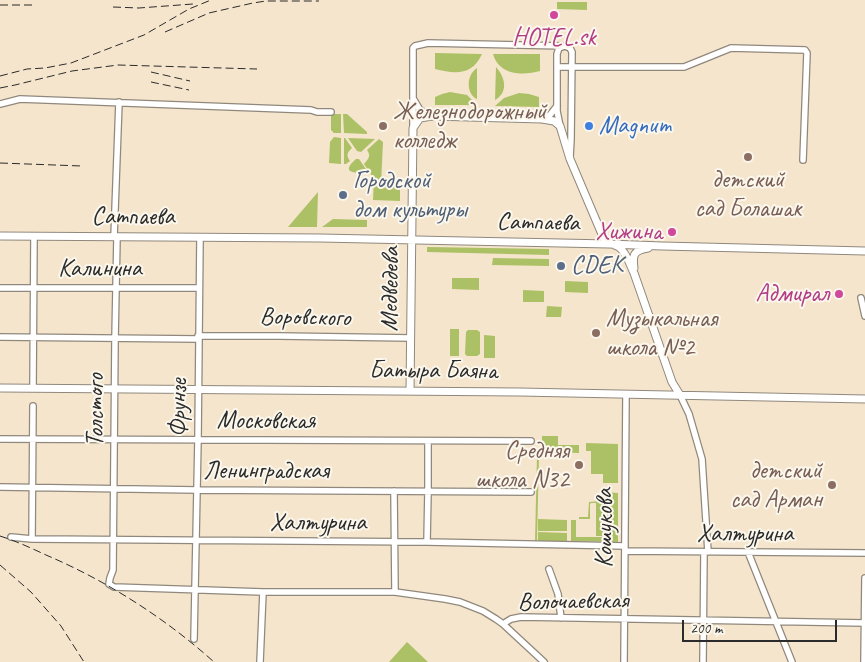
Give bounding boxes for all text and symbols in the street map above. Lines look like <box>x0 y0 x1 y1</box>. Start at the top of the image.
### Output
marker: HOTEL.sk <box>548 9 560 21</box>
place label: HOTEL.sk <box>512 23 596 53</box>
place label: Железнодорожный колледж <box>393 97 547 156</box>
place label: Magnum <box>599 111 671 141</box>
marker: Железнодорожный колледж <box>377 120 389 132</box>
marker: Magnum <box>583 120 595 132</box>
marker: детский сад Болашак <box>742 151 754 163</box>
place label: детский сад Болашак <box>695 165 801 224</box>
place label: Городской дом культуры <box>353 166 467 225</box>
marker: Городской дом культуры <box>337 189 349 201</box>
street label: Сатпаева <box>92 202 174 232</box>
street label: Сатпаева <box>496 207 580 239</box>
place label: Хижина <box>596 217 662 247</box>
marker: Хижина <box>666 226 678 238</box>
street label: Медведева <box>375 246 407 332</box>
place label: CDEK <box>571 251 623 281</box>
street label: Калинина <box>58 254 142 284</box>
marker: CDEK <box>555 260 567 272</box>
place label: Адмирал <box>756 279 829 309</box>
marker: Адмирал <box>833 288 845 300</box>
street label: Воровского <box>259 302 351 334</box>
place label: Музыкальная школа №2 <box>606 304 717 363</box>
marker: Музыкальная школа №2 <box>590 327 602 339</box>
street label: Батыра Баяна <box>369 356 497 386</box>
street label: Толстого <box>81 373 111 447</box>
street label: Фрунзе <box>164 379 194 437</box>
street label: Московская <box>217 406 315 436</box>
place label: Средняя школа N32 <box>475 436 569 495</box>
street label: Ленинградская <box>203 456 329 486</box>
place label: детский сад Арман <box>730 456 822 515</box>
marker: Средняя школа N32 <box>573 459 585 471</box>
marker: детский сад Арман <box>826 479 838 491</box>
street label: Кошукова <box>590 488 620 568</box>
street label: Халтурина <box>270 508 366 538</box>
street label: Халтурина <box>697 519 793 549</box>
street label: Волочаевская <box>517 586 629 618</box>
scale bar <box>685 610 840 642</box>
text: 200 m <box>690 619 722 638</box>

